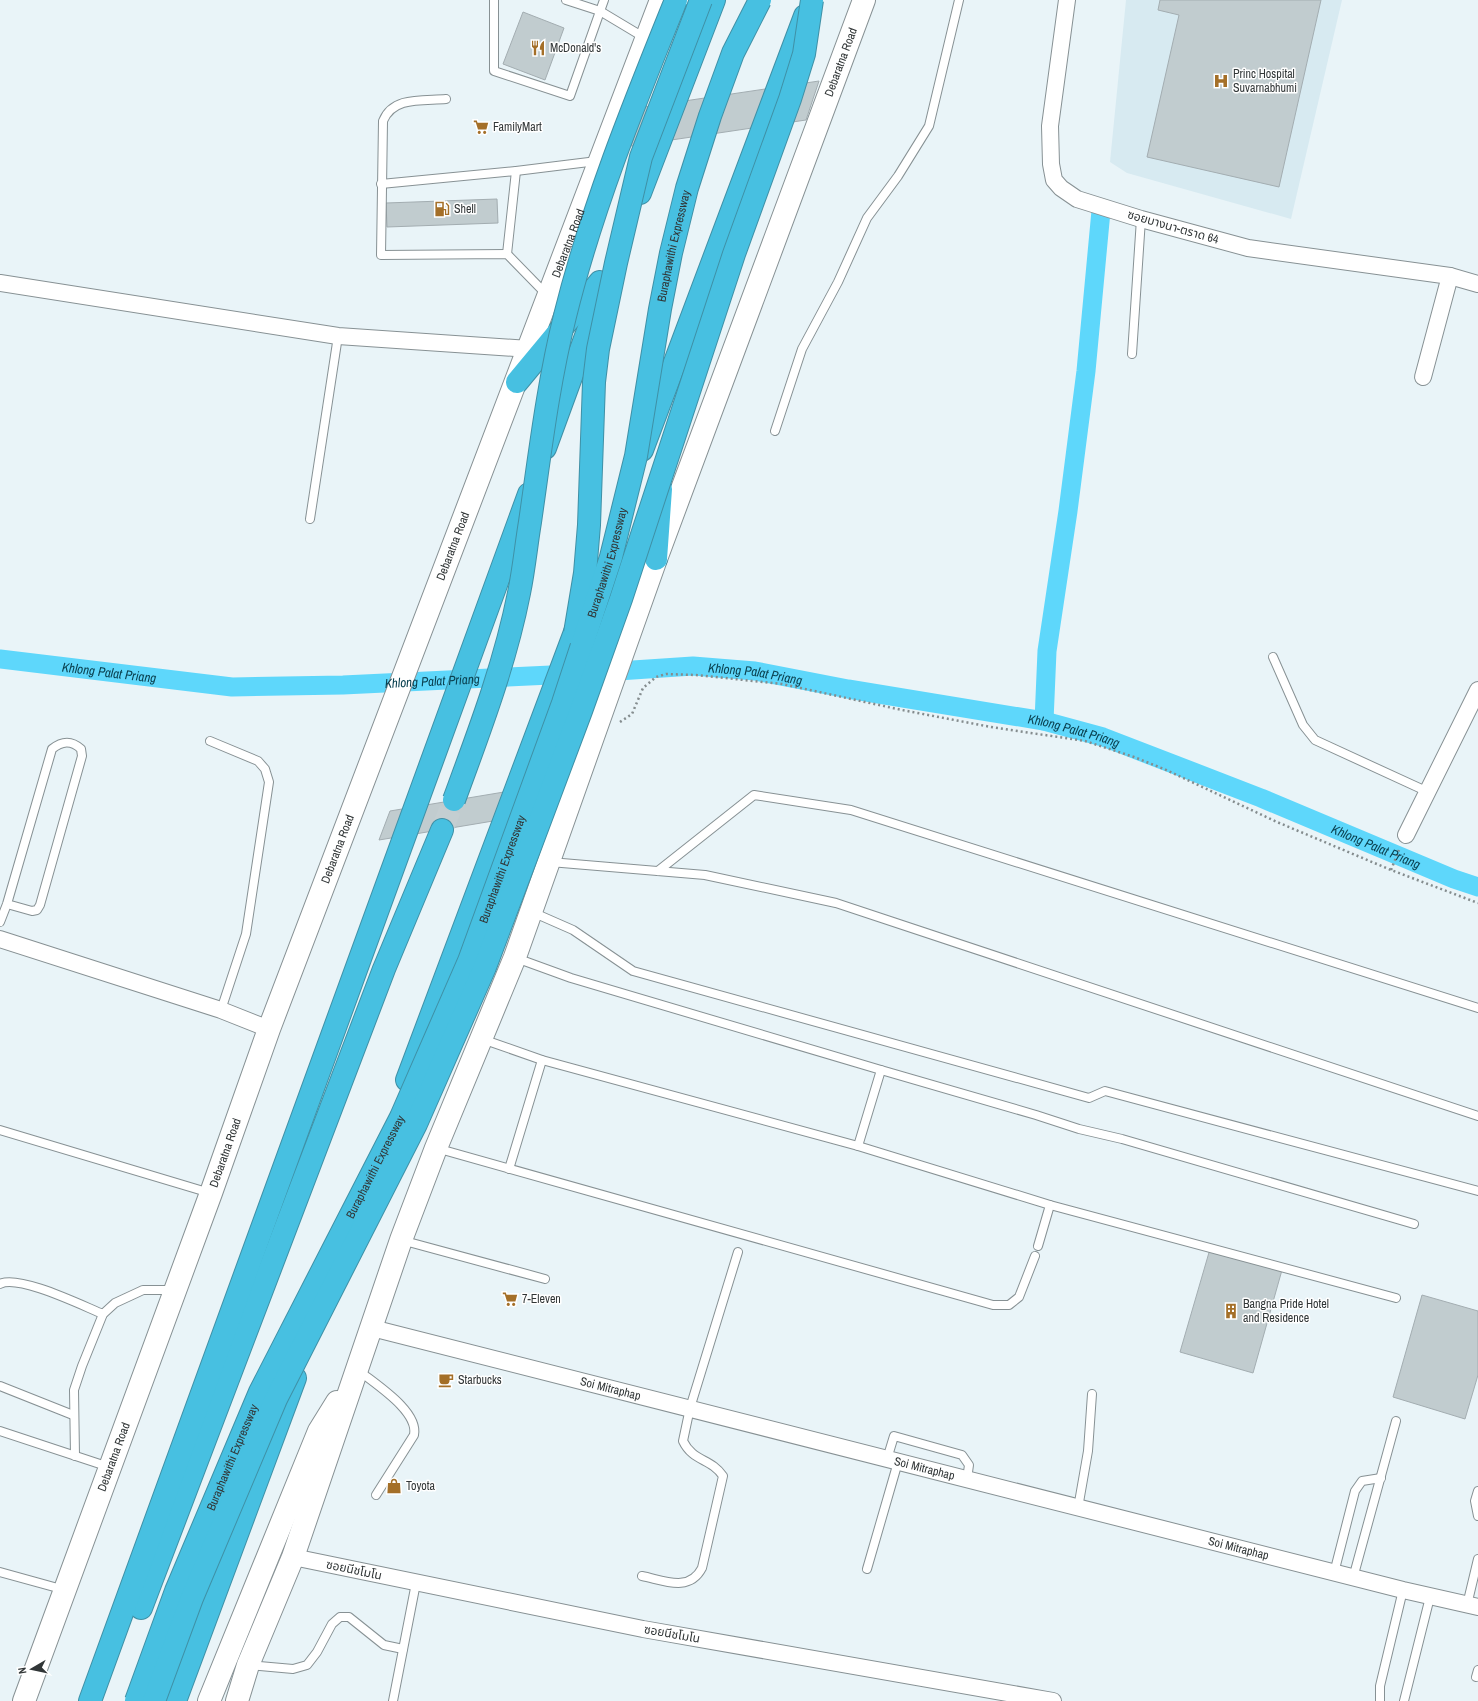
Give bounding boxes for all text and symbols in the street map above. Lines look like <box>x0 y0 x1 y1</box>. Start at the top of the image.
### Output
street label: Debaratna Road <box>821 25 861 99</box>
restaurant icon: McDonald's <box>529 39 547 57</box>
place label: McDonald's <box>550 40 601 56</box>
place label: Princ Hospital Suvarnabhumi <box>1233 66 1297 96</box>
hospital icon: Princ Hospital Suvarnabhumi <box>1212 72 1230 90</box>
supermarket icon: FamilyMart <box>472 118 490 136</box>
place label: FamilyMart <box>493 119 542 135</box>
street label: Buraphawithi Expressway <box>654 188 694 303</box>
fuel station icon: Shell <box>433 200 451 218</box>
place label: Shell <box>454 201 476 217</box>
street label: ซอยบางนา-ตราด 64 <box>1126 206 1221 248</box>
street label: Debaratna Road <box>548 207 589 280</box>
street label: Buraphawithi Expressway <box>584 506 631 620</box>
street label: Debaratna Road <box>433 509 473 583</box>
water label: Khlong Palat Priang <box>61 658 157 686</box>
water label: Khlong Palat Priang <box>708 659 804 688</box>
water label: Khlong Palat Priang <box>384 670 480 691</box>
water label: Khlong Palat Priang <box>1027 710 1123 751</box>
street label: Debaratna Road <box>317 812 358 886</box>
street label: Buraphawithi Expressway <box>475 813 530 925</box>
water label: Khlong Palat Priang <box>1329 820 1423 873</box>
street label: Buraphawithi Expressway <box>342 1112 409 1221</box>
street label: Debaratna Road <box>206 1116 245 1190</box>
supermarket icon: 7-Eleven <box>501 1290 519 1308</box>
place label: 7-Eleven <box>522 1291 561 1307</box>
place label: Bangna Pride Hotel and Residence <box>1243 1296 1329 1326</box>
building icon: Bangna Pride Hotel and Residence <box>1222 1302 1240 1320</box>
cafe icon: Starbucks <box>437 1371 455 1389</box>
place label: Starbucks <box>458 1372 502 1388</box>
street label: Soi Mitraphap <box>578 1373 642 1404</box>
street label: Buraphawithi Expressway <box>203 1402 262 1513</box>
street label: Debaratna Road <box>94 1420 134 1494</box>
street label: Soi Mitraphap <box>892 1453 956 1484</box>
shop icon: Toyota <box>385 1477 403 1495</box>
place label: Toyota <box>406 1478 436 1494</box>
street label: Soi Mitraphap <box>1206 1533 1270 1564</box>
street label: ซอยนีชโมโน <box>325 1556 383 1584</box>
street label: ซอยนีชโมโน <box>643 1621 701 1647</box>
north arrow <box>12 1649 52 1689</box>
text: N <box>15 1666 30 1675</box>

